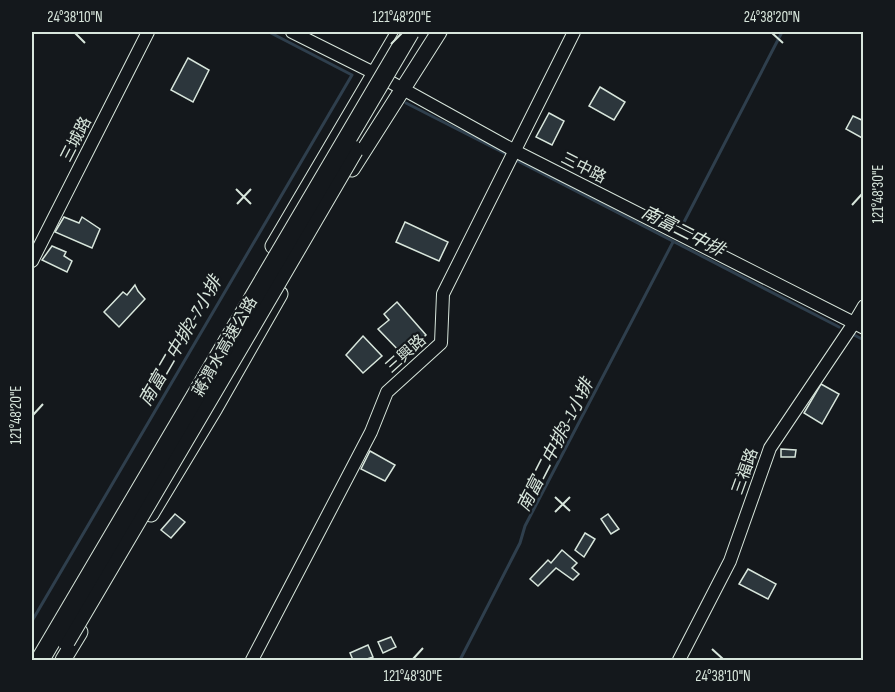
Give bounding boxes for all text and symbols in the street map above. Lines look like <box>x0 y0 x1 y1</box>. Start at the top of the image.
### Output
text: 24°38'10"N <box>47 8 103 27</box>
text: 121°48'20"E <box>373 8 431 27</box>
text: 24°38'20"N <box>744 8 800 27</box>
street label: 三城路 <box>57 114 96 165</box>
street label: 三中路 <box>558 149 609 188</box>
text: 121°48'30"E <box>869 164 888 224</box>
water label: 南富二中排 <box>638 202 729 262</box>
water label: 南富二中排2-7小排 <box>135 271 227 410</box>
street label: 蔣渭水高速公路 <box>189 293 262 400</box>
street label: 三興路 <box>382 331 430 377</box>
water label: 南富二中排3-1小排 <box>513 374 599 515</box>
text: 121°48'20"E <box>7 386 26 444</box>
street label: 三福路 <box>728 446 763 497</box>
text: 121°48'30"E <box>383 667 443 686</box>
text: 24°38'10"N <box>695 667 751 686</box>

